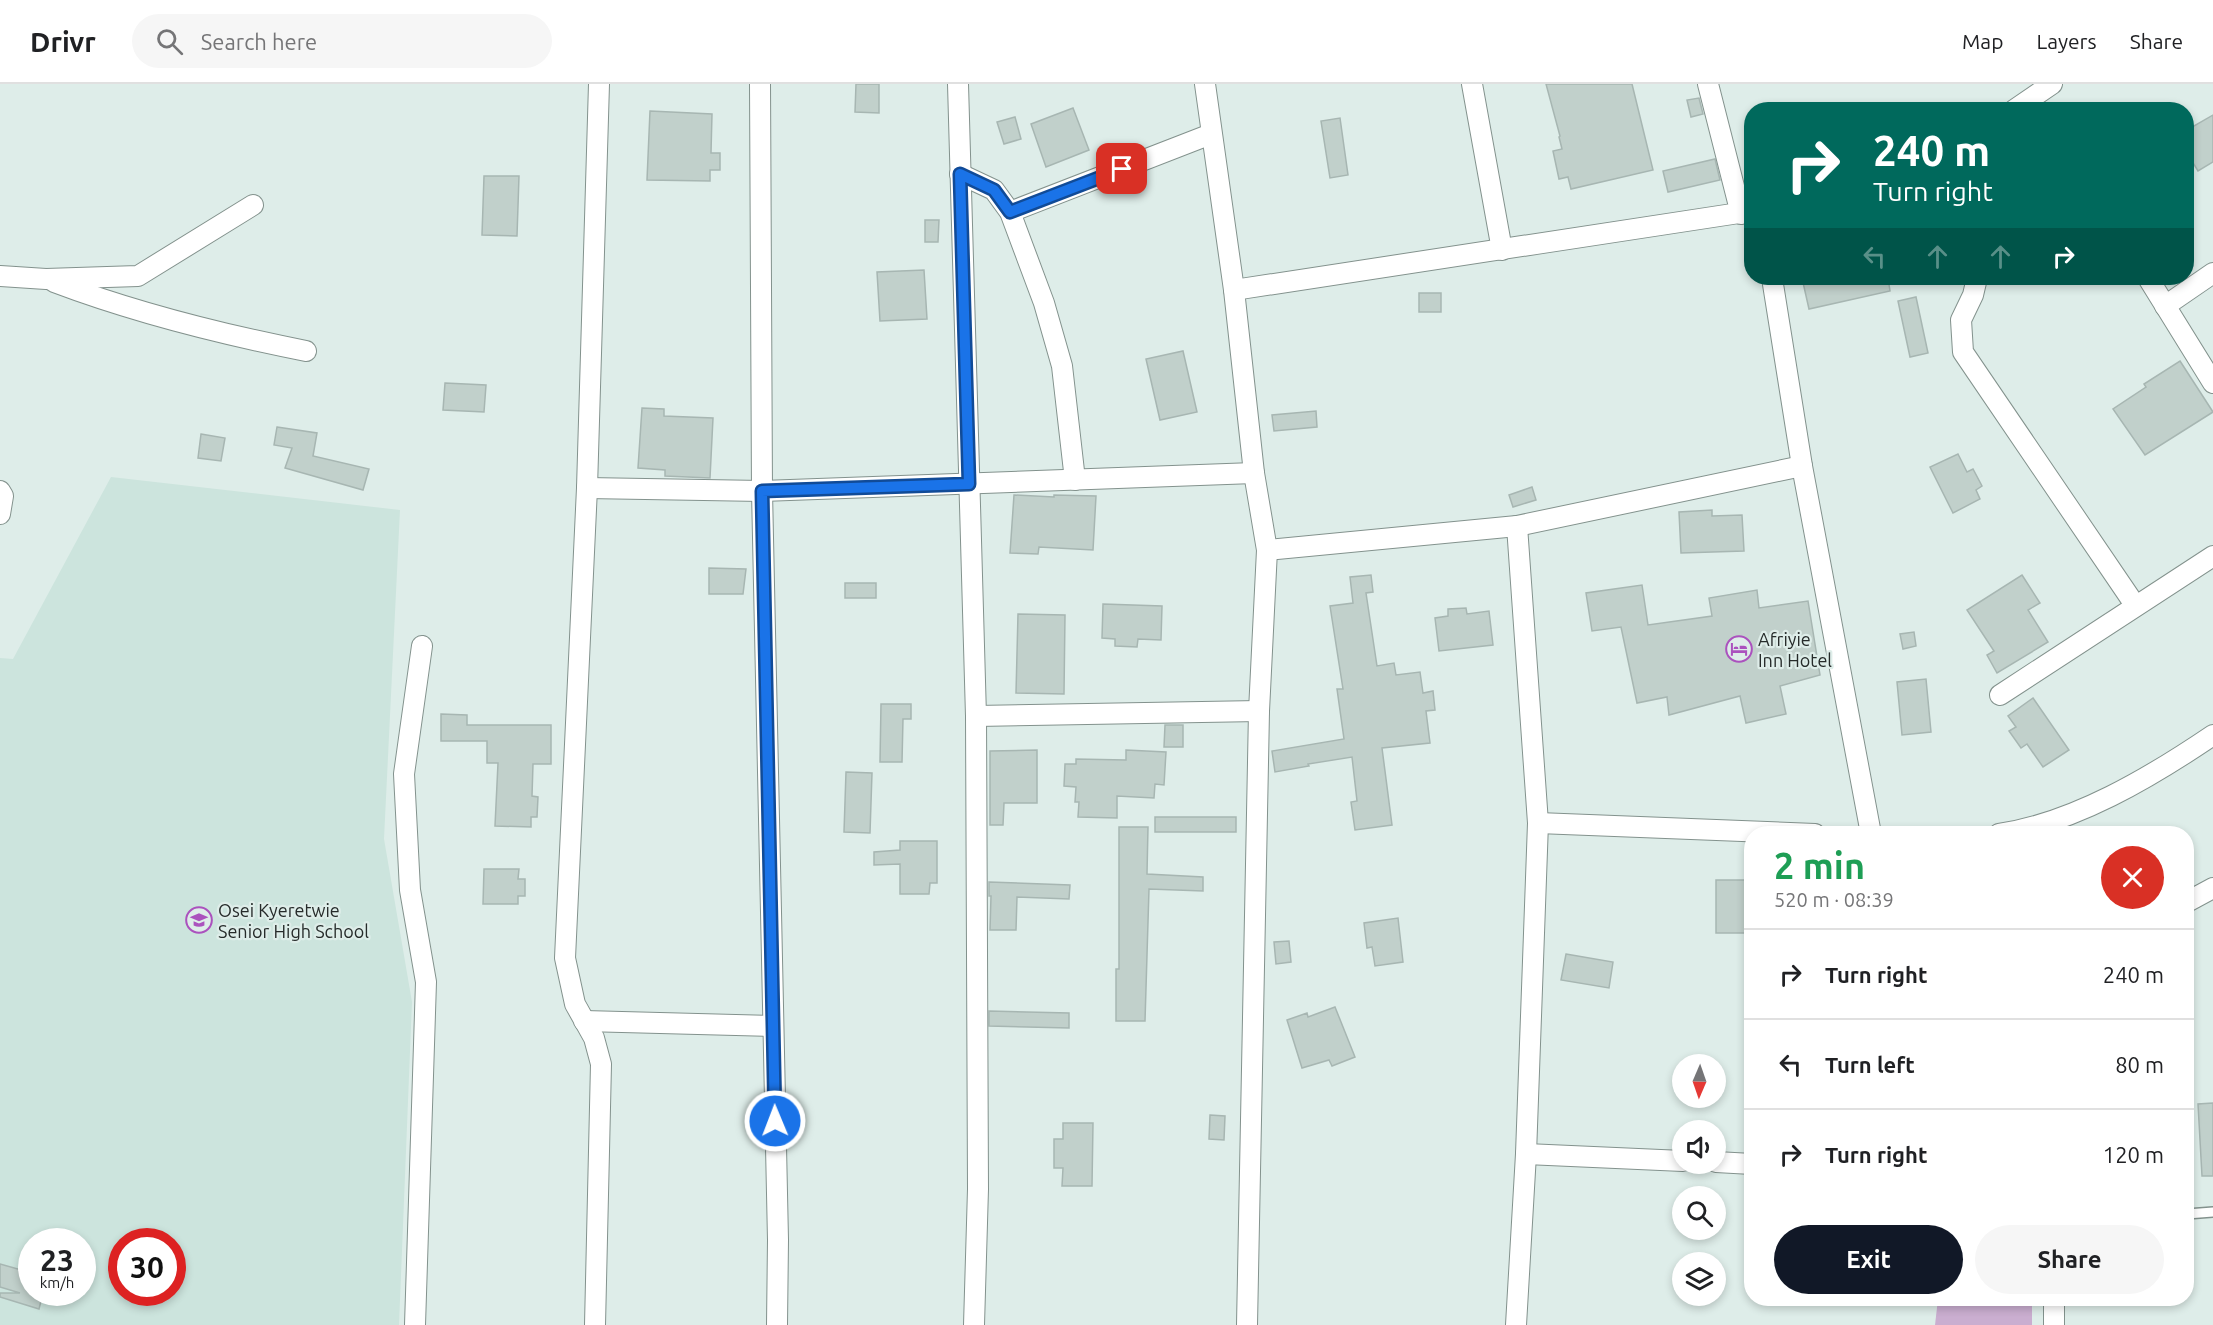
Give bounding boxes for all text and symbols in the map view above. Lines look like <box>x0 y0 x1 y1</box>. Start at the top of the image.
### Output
search box <box>132 14 552 68</box>
icon: search <box>153 25 186 58</box>
text: Drivr <box>30 26 96 57</box>
text: Search here <box>201 29 317 54</box>
text: Map <box>1962 29 2003 53</box>
text: Layers <box>2036 29 2097 53</box>
text: Share <box>2130 29 2183 53</box>
icon: right <box>1774 126 1852 204</box>
text: 240 m <box>1873 127 1990 174</box>
pin <box>1096 143 1147 194</box>
icon: arrive <box>1105 152 1138 185</box>
text: Turn right <box>1873 176 1993 206</box>
icon: left <box>1858 240 1891 273</box>
icon: ahead <box>1921 240 1954 273</box>
icon: ahead <box>1984 240 2017 273</box>
icon: right <box>2047 240 2080 273</box>
place label: Afriyie Inn Hotel <box>1758 629 1832 670</box>
hotel icon: Afriyie Inn Hotel <box>1724 634 1754 664</box>
text: 2 min <box>1774 845 1865 886</box>
button: close <box>2101 846 2164 909</box>
text: 520 m · 08:39 <box>1774 888 1894 911</box>
place label: Osei Kyeretwie Senior High School <box>218 900 369 941</box>
school or university icon: Osei Kyeretwie Senior High School <box>184 905 214 935</box>
icon: right <box>1774 958 1807 991</box>
text: Turn right <box>1825 962 1927 987</box>
text: 240 m <box>2103 962 2164 987</box>
icon: left <box>1774 1048 1807 1081</box>
text: Turn left <box>1825 1052 1915 1077</box>
text: 80 m <box>2115 1052 2164 1077</box>
north arrow <box>1672 1054 1726 1108</box>
map controls <box>1672 1054 1726 1306</box>
position arrow <box>743 1089 807 1153</box>
button: sound <box>1672 1120 1726 1174</box>
icon: right <box>1774 1138 1807 1171</box>
text: Turn right <box>1825 1142 1927 1167</box>
text: 120 m <box>2103 1142 2164 1167</box>
button: search <box>1672 1186 1726 1240</box>
button: Exit <box>1774 1225 1963 1294</box>
button: Share <box>1975 1225 2164 1294</box>
speed limit sign: 30 <box>108 1228 186 1306</box>
text: 23 <box>40 1243 74 1277</box>
button: layers <box>1672 1252 1726 1306</box>
text: km/h <box>40 1274 74 1291</box>

